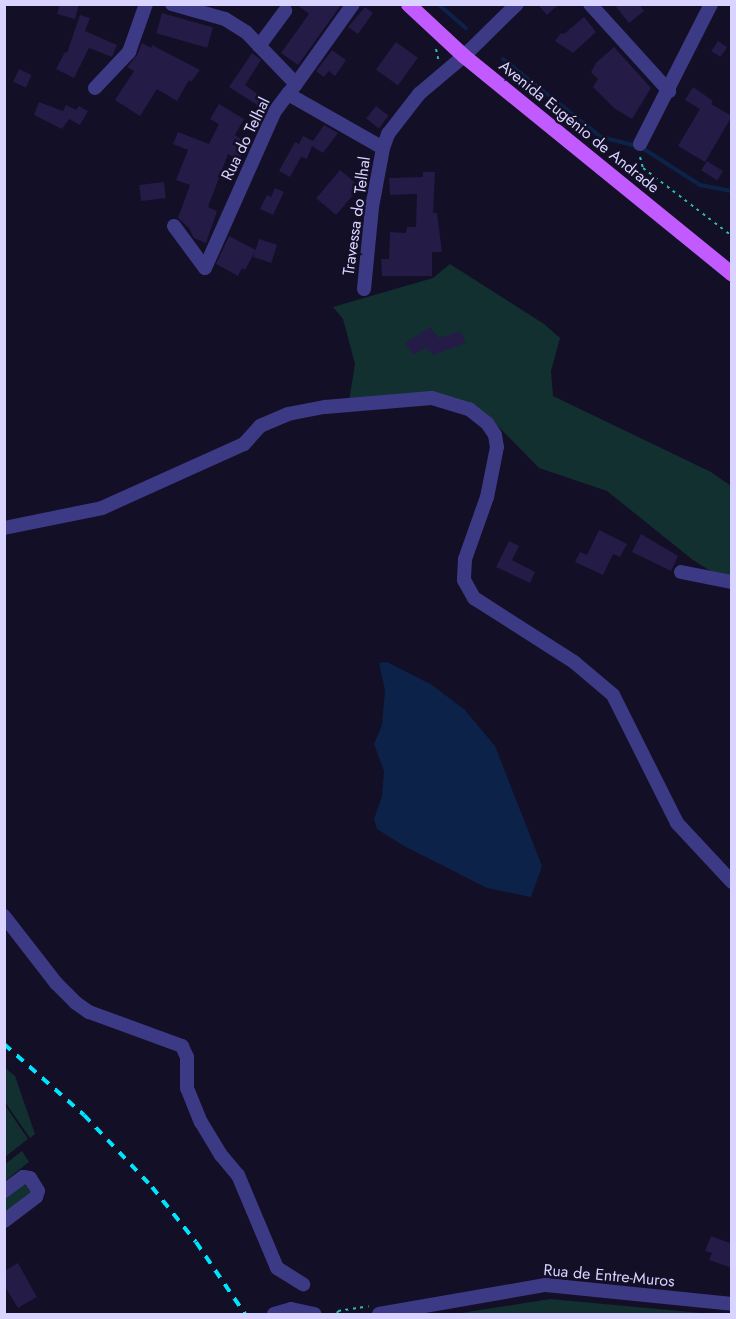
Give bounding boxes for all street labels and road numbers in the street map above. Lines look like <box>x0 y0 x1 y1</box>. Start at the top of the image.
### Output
street label: Avenida Eugénio de Andrade <box>495 56 663 198</box>
street label: Rua do Telhal <box>218 94 274 184</box>
street label: Travessa do Telhal <box>339 155 375 277</box>
street label: Rua de Entre-Muros <box>543 1261 675 1291</box>

